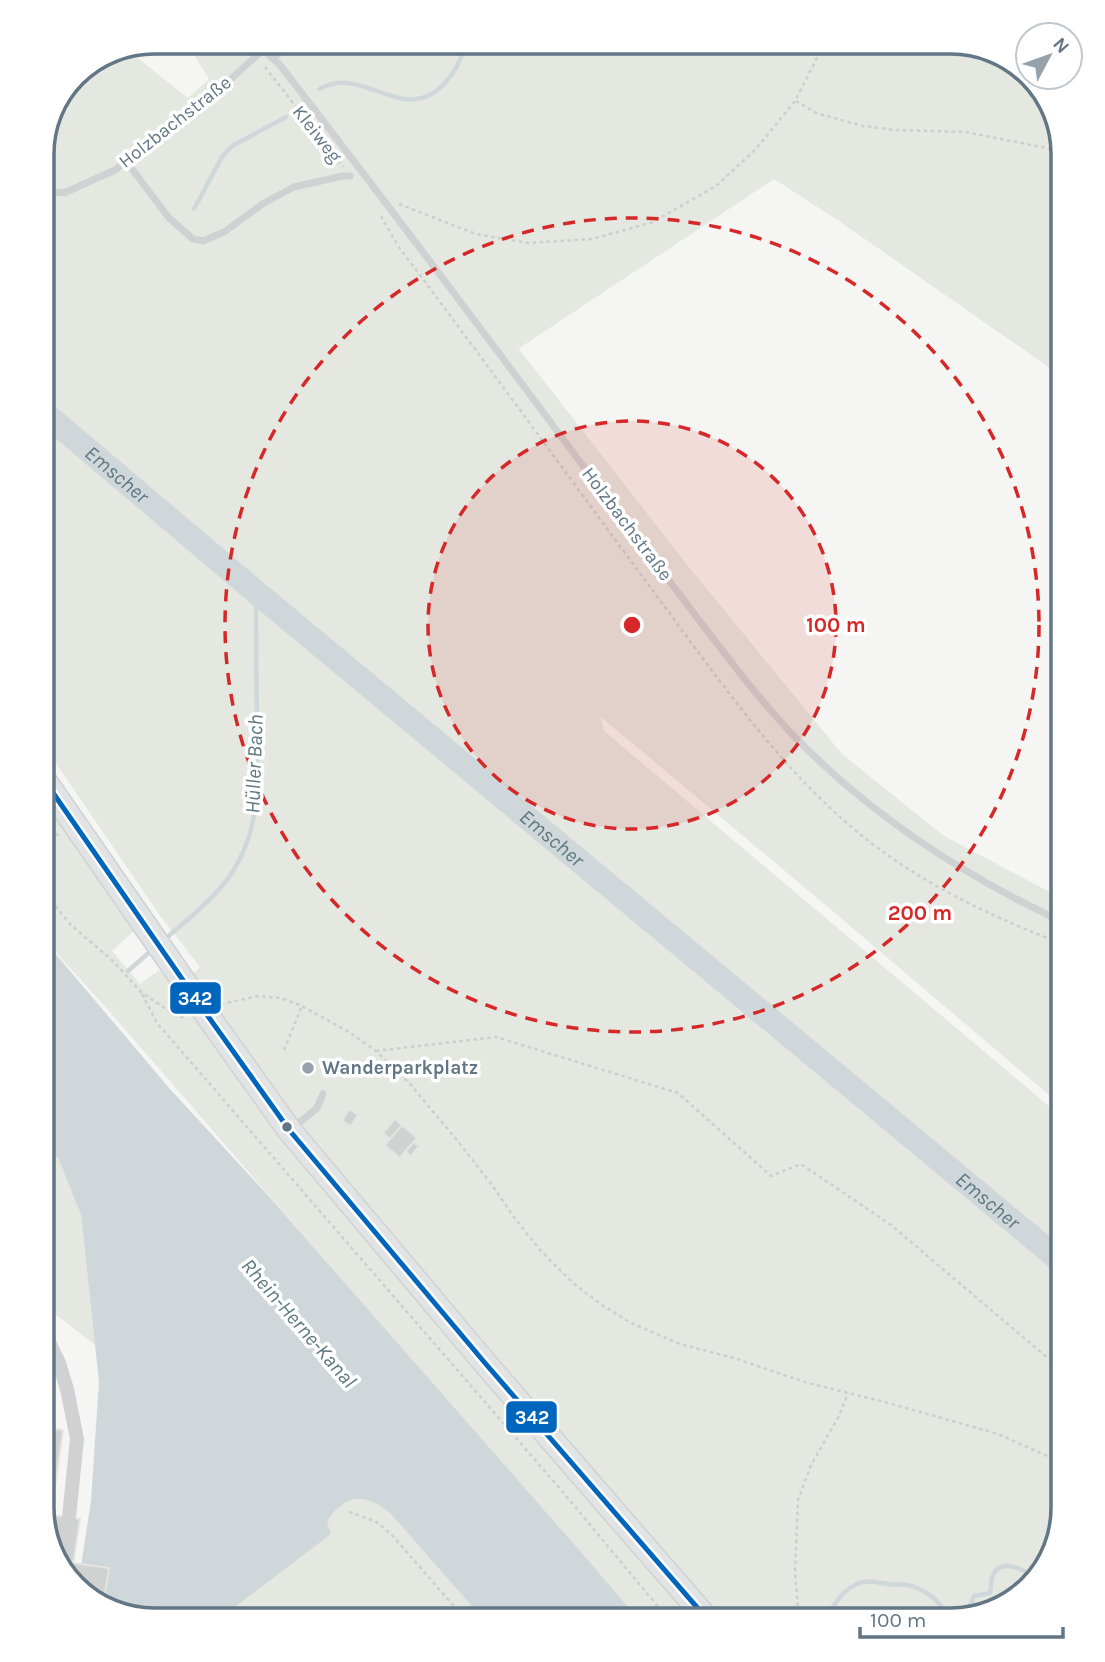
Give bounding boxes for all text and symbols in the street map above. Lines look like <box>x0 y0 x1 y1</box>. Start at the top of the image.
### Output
north arrow <box>1014 21 1084 91</box>
text: N <box>1048 33 1074 58</box>
street label: Holzbachstraße <box>115 71 235 173</box>
street label: Kleiweg <box>288 101 346 167</box>
water label: Emscher <box>80 440 154 509</box>
street label: Holzbachstraße <box>577 463 677 585</box>
centre of rings <box>620 613 644 637</box>
text: 100 m <box>806 613 866 637</box>
water label: Hüller Bach <box>240 714 268 814</box>
water label: Emscher <box>515 804 589 872</box>
text: 200 m <box>888 901 952 925</box>
line badge: 342 <box>169 981 222 1015</box>
text: 342 <box>178 988 212 1010</box>
place label: Wanderparkplatz <box>322 1057 478 1079</box>
marker: Wanderparkplatz <box>300 1060 316 1076</box>
unlabelled marker <box>280 1120 294 1134</box>
water label: Emscher <box>951 1167 1025 1235</box>
water label: Rhein-Herne-Kanal <box>236 1254 362 1392</box>
line badge: 342 <box>505 1400 558 1434</box>
text: 342 <box>515 1407 549 1429</box>
scale bar <box>860 1596 1063 1640</box>
text: 100 m <box>870 1608 927 1632</box>

